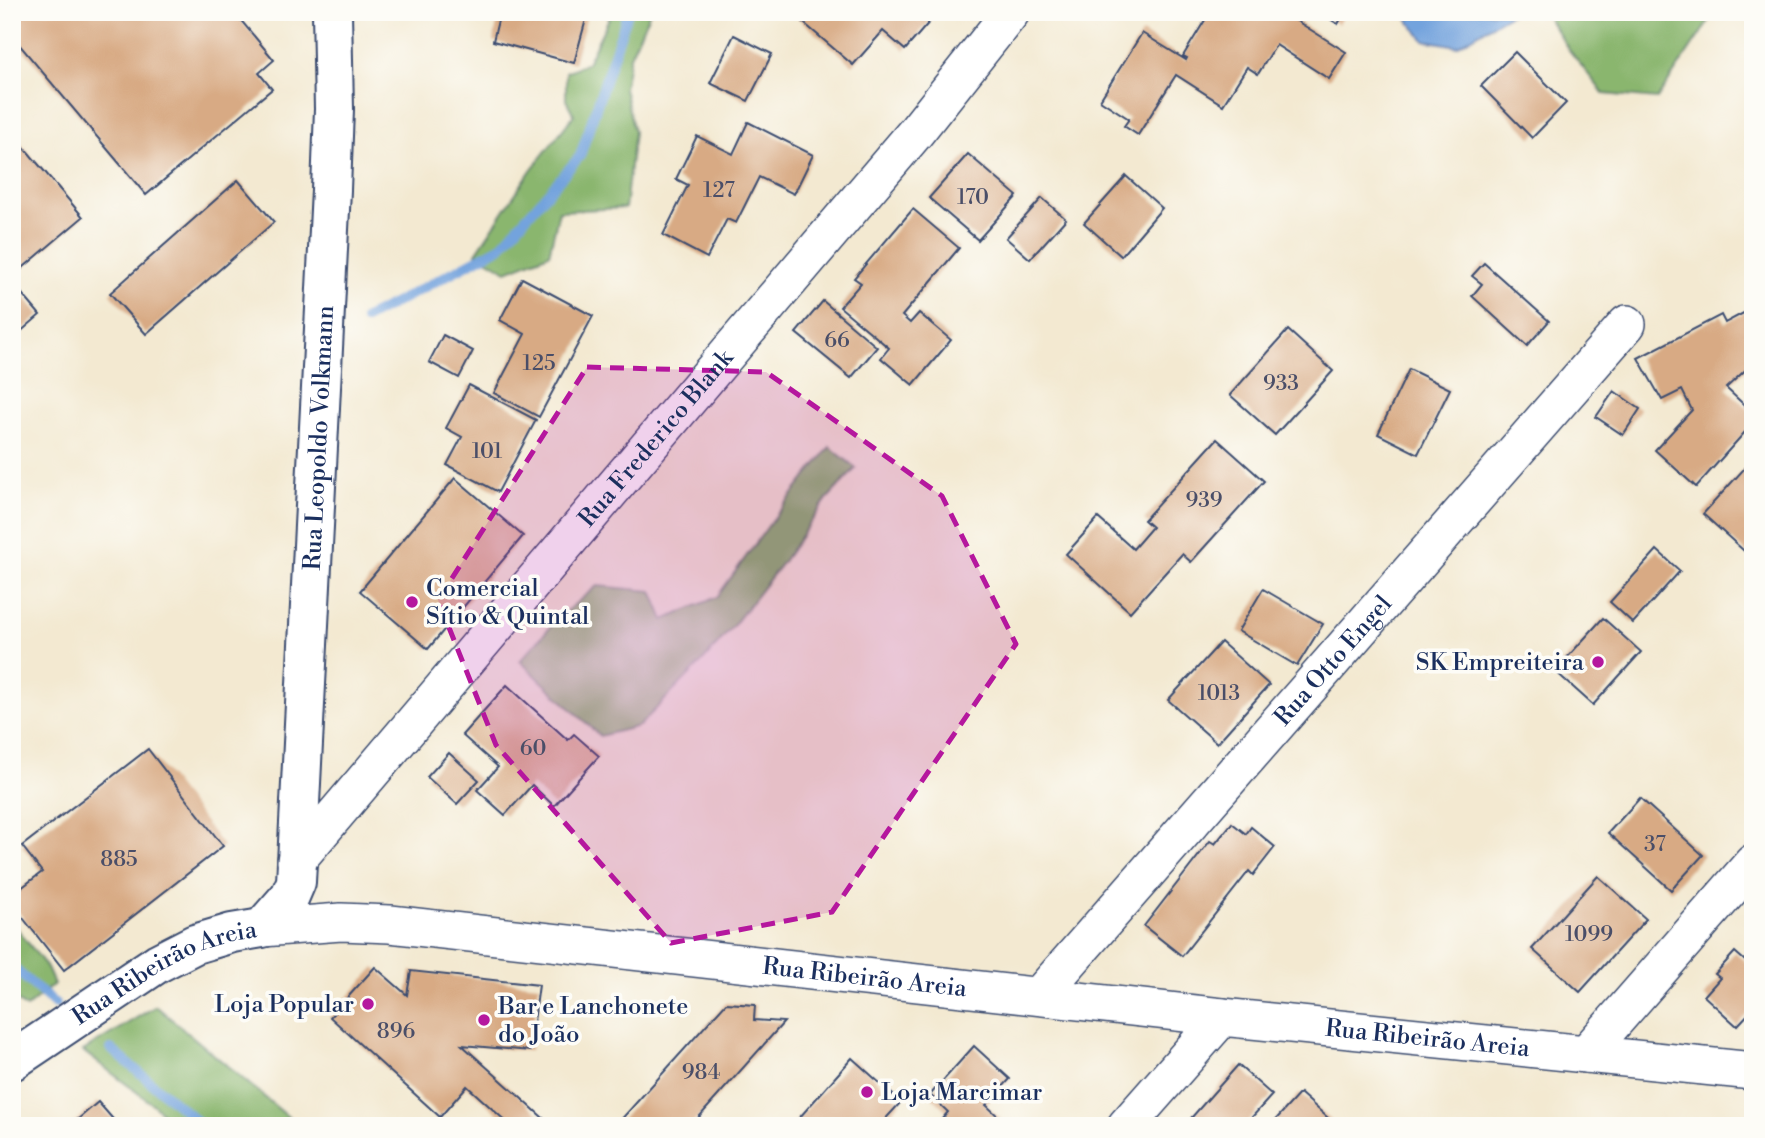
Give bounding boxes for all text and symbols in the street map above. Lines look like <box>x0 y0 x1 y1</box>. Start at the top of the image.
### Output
house number: 127 <box>703 178 735 204</box>
house number: 170 <box>957 185 989 211</box>
street label: Rua Leopoldo Volkmann <box>298 304 341 571</box>
house number: 66 <box>824 328 850 354</box>
street label: Rua Frederico Blank <box>573 343 741 534</box>
house number: 125 <box>522 351 556 377</box>
house number: 933 <box>1263 371 1299 397</box>
house number: 101 <box>472 439 502 465</box>
house number: 939 <box>1185 488 1223 514</box>
place label: Comercial Sítio & Quintal <box>426 574 589 632</box>
street label: Rua Otto Engel <box>1268 590 1399 732</box>
marker: Comercial Sítio & Quintal <box>404 594 420 610</box>
place label: SK Empreiteira <box>1416 648 1585 678</box>
marker: SK Empreiteira <box>1590 654 1606 670</box>
house number: 1013 <box>1198 681 1240 707</box>
house number: 60 <box>520 736 546 762</box>
house number: 37 <box>1644 832 1666 858</box>
house number: 885 <box>100 847 138 873</box>
street label: Rua Ribeirão Areia <box>67 915 260 1032</box>
house number: 1099 <box>1565 922 1613 948</box>
street label: Rua Ribeirão Areia <box>761 952 969 1004</box>
place label: Loja Popular <box>214 990 354 1020</box>
place label: Bar e Lanchonete do João <box>497 992 688 1050</box>
marker: Loja Popular <box>360 996 376 1012</box>
marker: Bar e Lanchonete do João <box>476 1012 492 1028</box>
street label: Rua Ribeirão Areia <box>1324 1014 1532 1064</box>
house number: 896 <box>377 1019 415 1045</box>
house number: 984 <box>682 1060 720 1086</box>
place label: Loja Marcimar <box>881 1078 1042 1108</box>
marker: Loja Marcimar <box>859 1084 875 1100</box>

